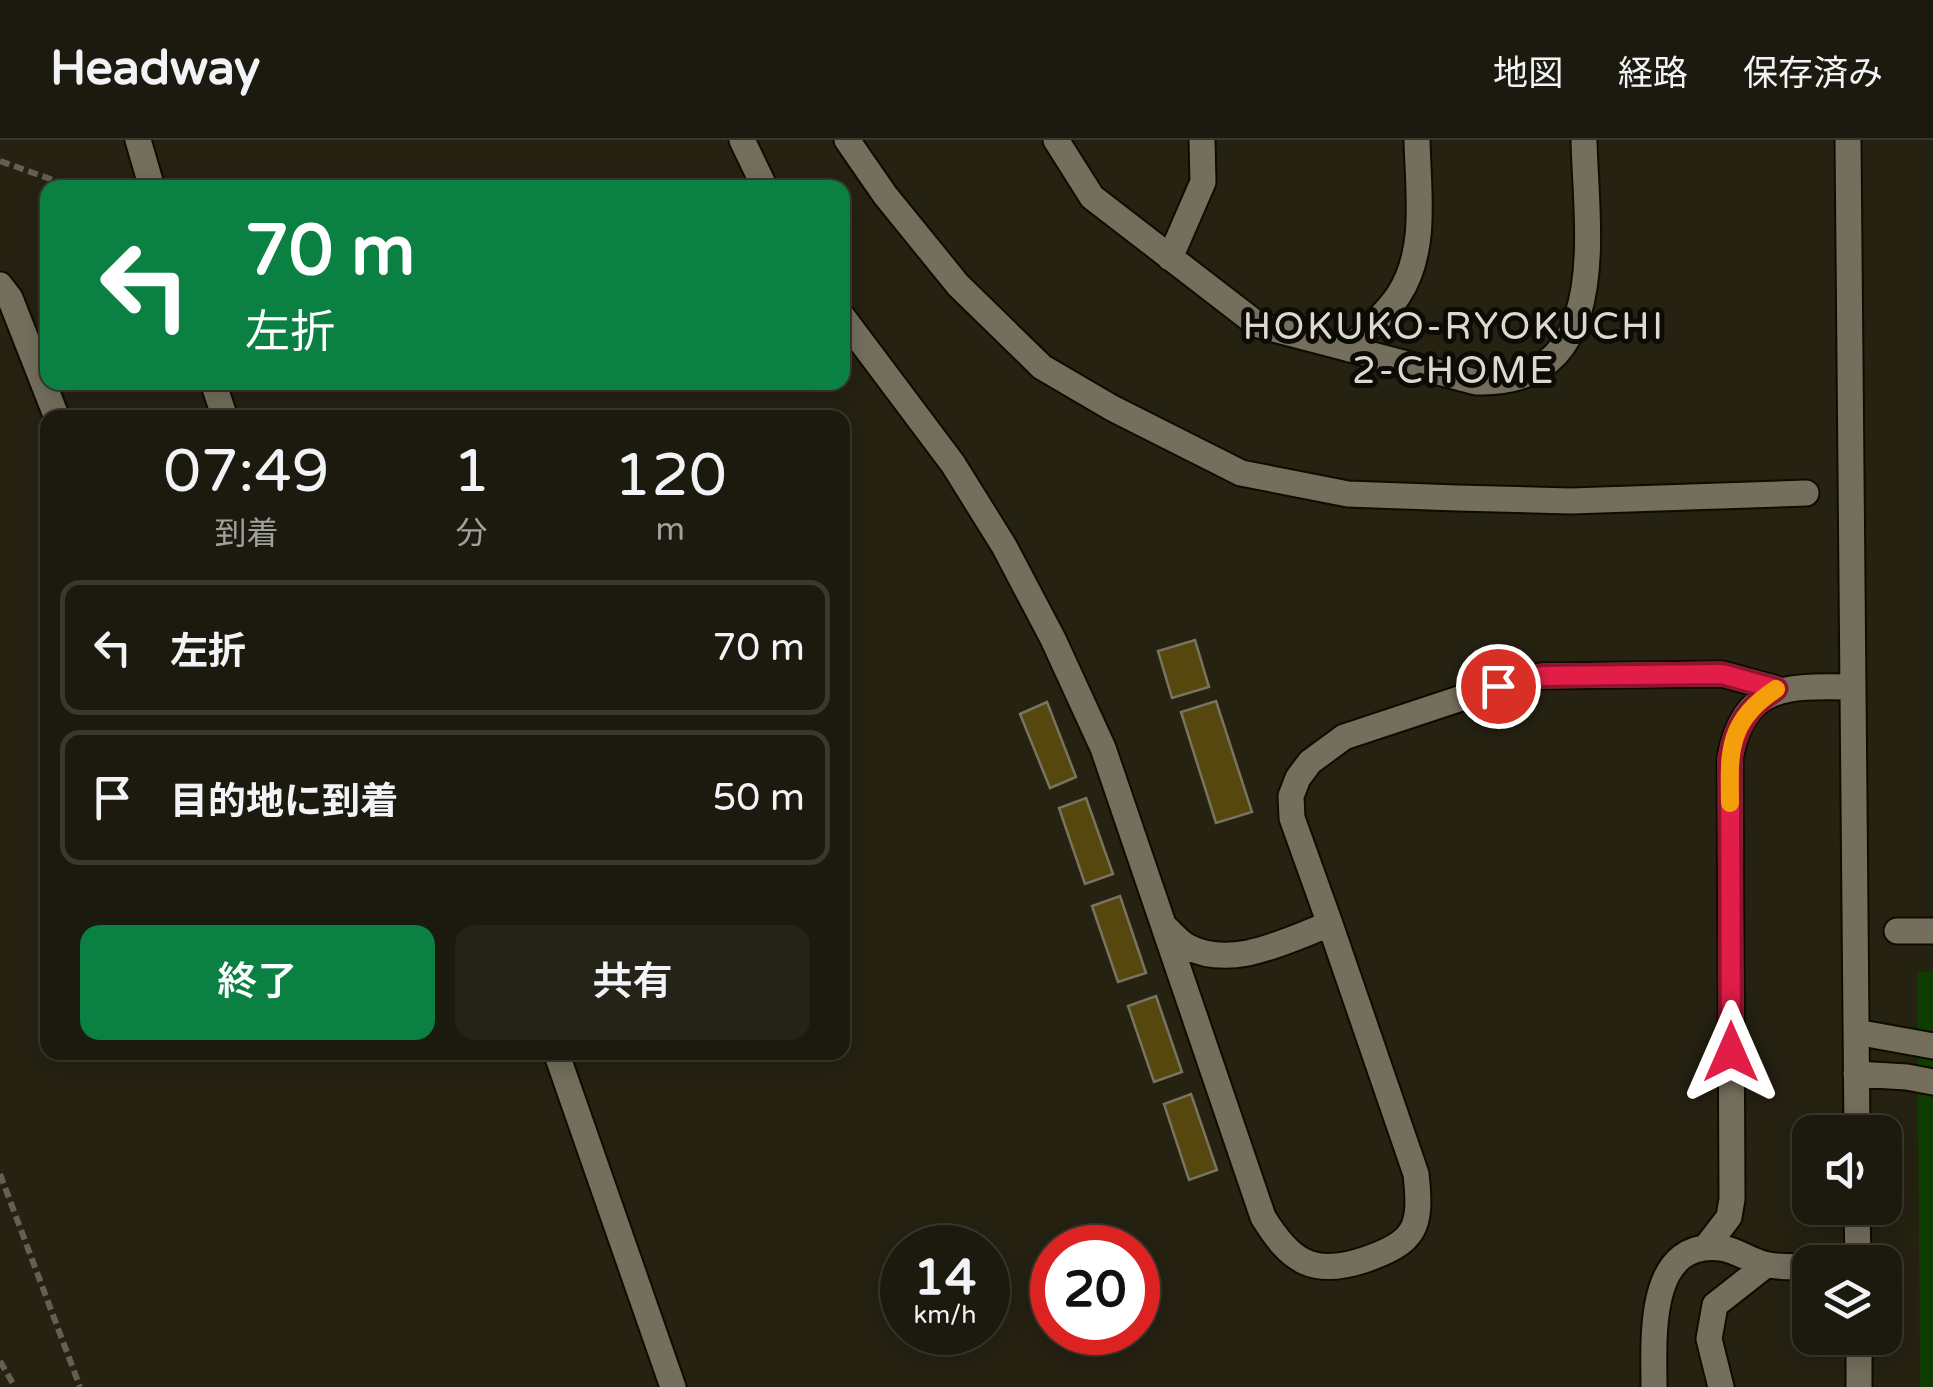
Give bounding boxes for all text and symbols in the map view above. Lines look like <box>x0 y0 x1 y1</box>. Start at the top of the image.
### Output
text: Headway <box>50 40 260 98</box>
text: 地図 <box>1493 53 1563 95</box>
text: 経路 <box>1618 53 1688 95</box>
text: 保存済み <box>1743 53 1883 95</box>
text: 70 m <box>245 210 415 294</box>
icon: left <box>80 220 210 350</box>
district label: HOKUKO-RYOKUCHI 2-CHOME <box>1242 304 1666 394</box>
text: 左折 <box>245 306 335 360</box>
text: 07:49 <box>163 436 330 508</box>
text: 1 <box>453 436 490 508</box>
text: 120 <box>614 440 727 512</box>
text: m <box>656 511 685 549</box>
text: 到着 <box>214 515 278 553</box>
text: 分 <box>456 515 488 553</box>
icon: left <box>85 620 140 675</box>
text: 70 m <box>713 625 805 671</box>
text: 左折 <box>170 629 246 675</box>
pin <box>1456 644 1541 729</box>
icon: arrive <box>1471 659 1526 714</box>
icon: arrive <box>85 770 140 825</box>
text: 50 m <box>713 775 805 821</box>
text: 目的地に到着 <box>170 779 398 825</box>
button: 終了 <box>80 925 435 1040</box>
button: 共有 <box>455 925 810 1040</box>
position arrow <box>1679 1000 1783 1104</box>
map controls <box>1792 1115 1902 1355</box>
button: sound <box>1792 1115 1902 1225</box>
speed limit sign: 20 <box>1030 1225 1160 1355</box>
button: layers <box>1792 1245 1902 1355</box>
text: 14 <box>914 1248 976 1308</box>
text: km/h <box>914 1300 976 1330</box>

